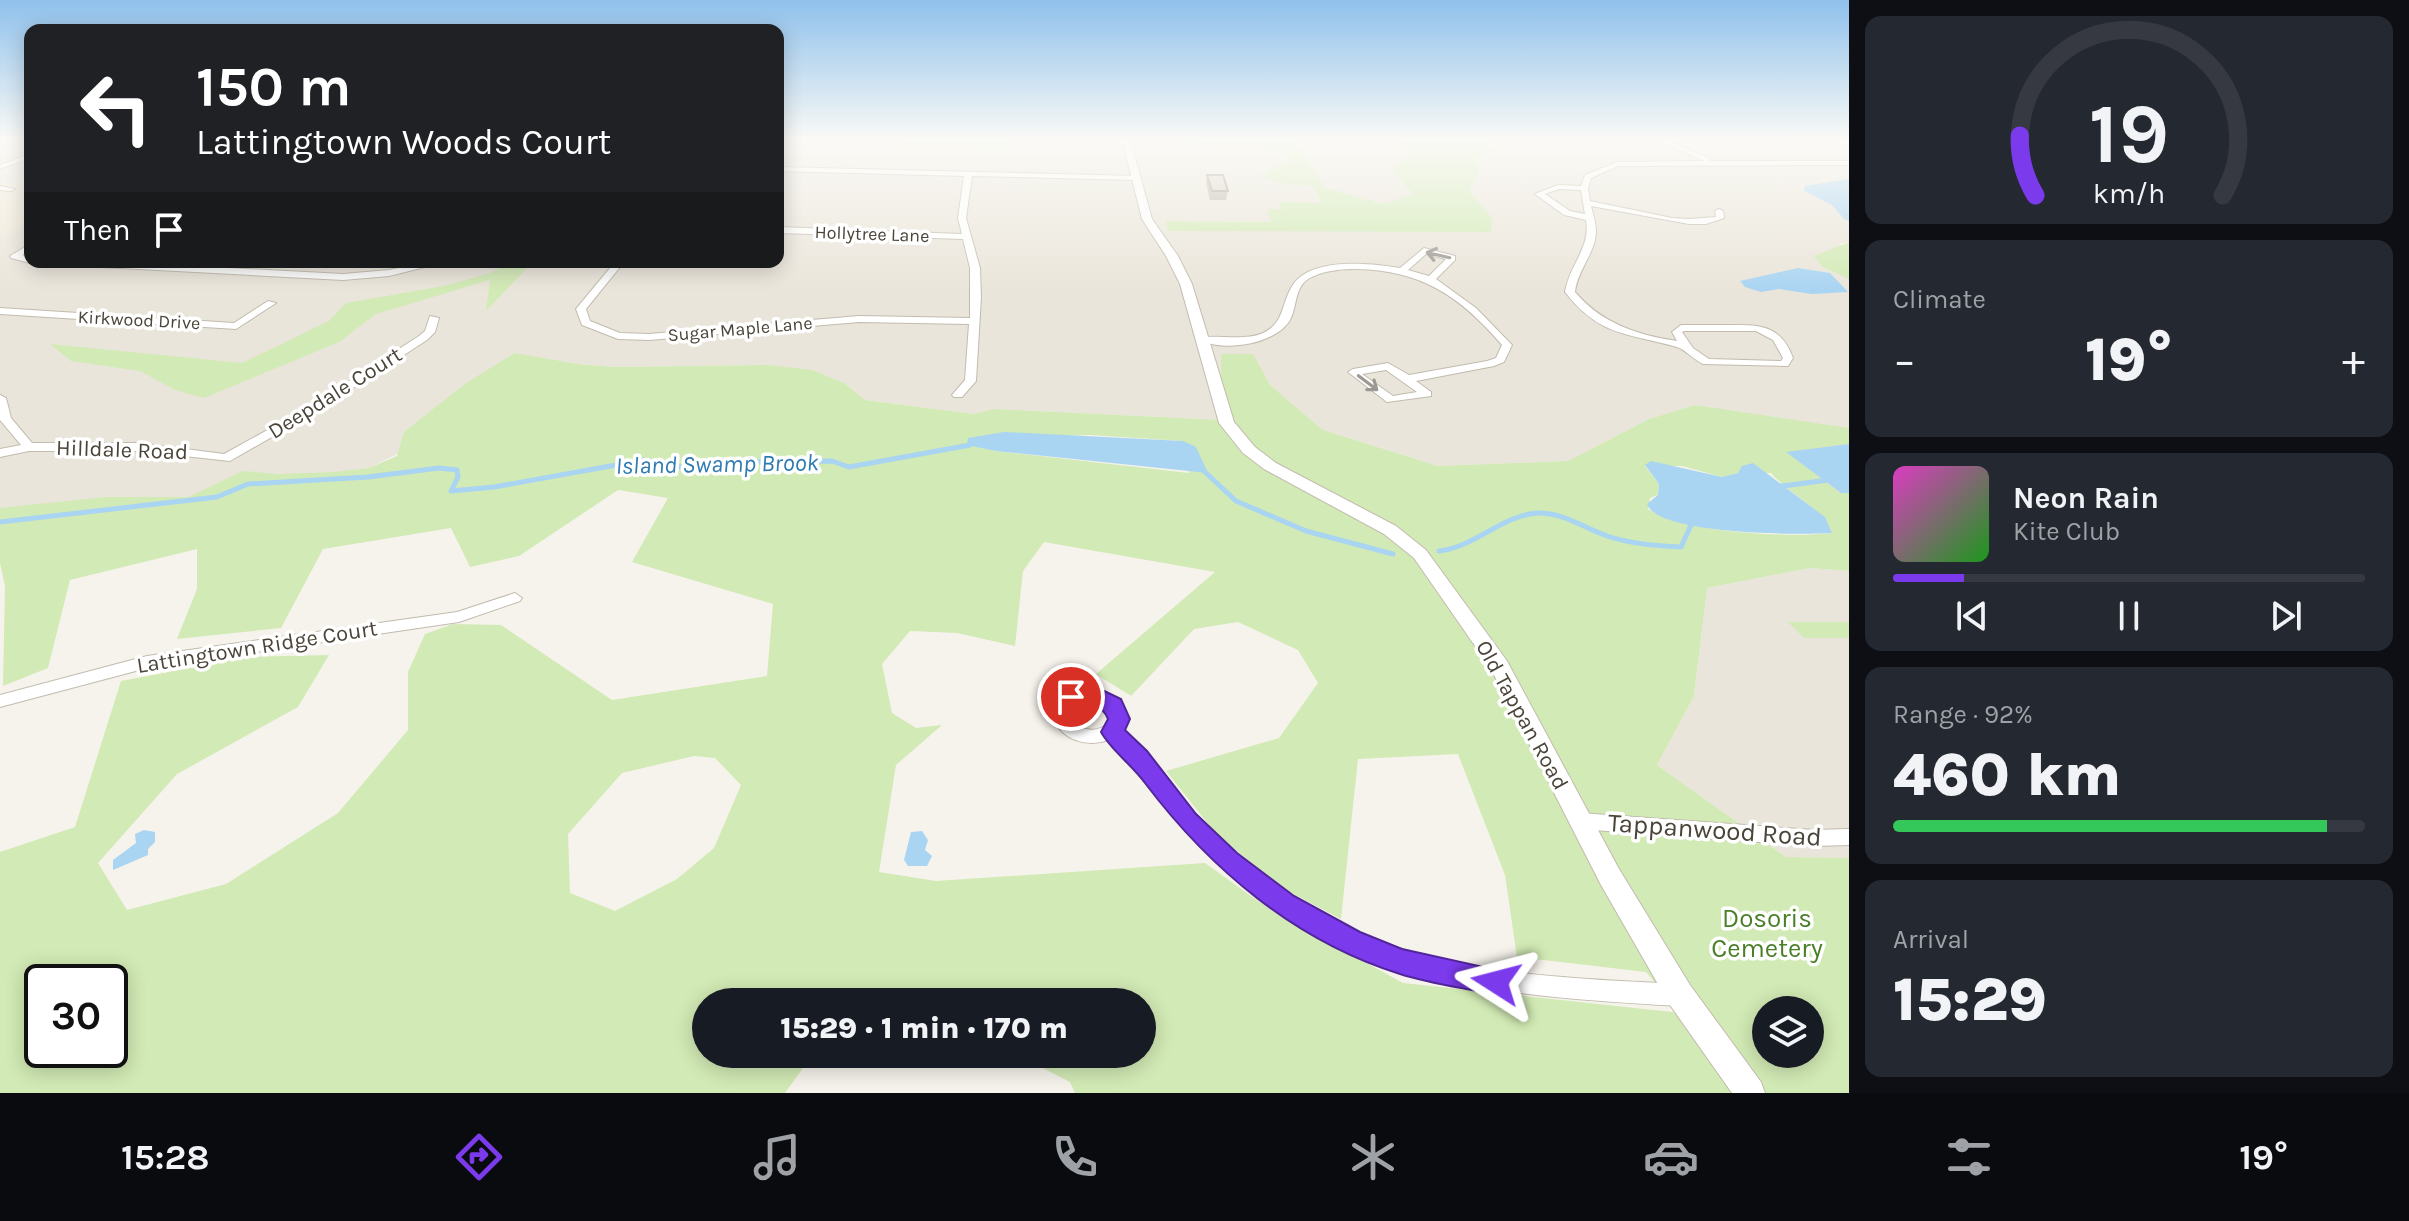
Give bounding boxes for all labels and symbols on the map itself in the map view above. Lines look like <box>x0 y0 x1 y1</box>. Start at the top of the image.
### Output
street label: Hollytree Lane <box>814 221 930 247</box>
one-way arrow <box>1426 246 1452 261</box>
street label: Kirkwood Drive <box>77 306 201 334</box>
street label: Sugar Maple Lane <box>667 312 813 346</box>
street label: Deepdale Court <box>263 341 407 445</box>
one-way arrow <box>1357 374 1378 391</box>
street label: Hilldale Road <box>56 435 188 465</box>
water label: Island Swamp Brook <box>615 448 820 480</box>
street label: Lattingtown Ridge Court <box>135 615 379 679</box>
street label: Old Tappan Road <box>1470 636 1574 794</box>
pin <box>1037 663 1105 731</box>
street label: Tappanwood Road <box>1607 807 1823 853</box>
park label: Dosoris Cemetery <box>1711 903 1823 964</box>
position arrow <box>1454 940 1538 1024</box>
speed limit sign: 30 <box>24 964 128 1068</box>

